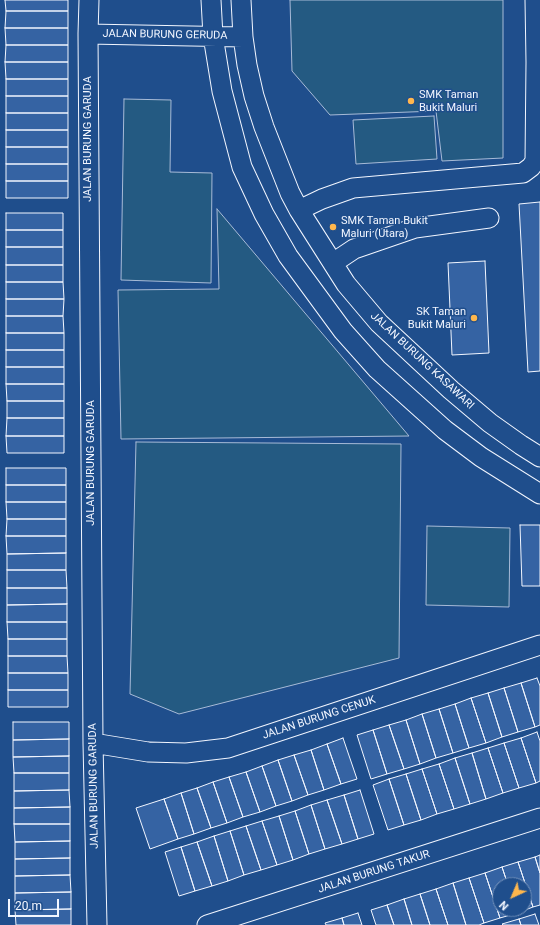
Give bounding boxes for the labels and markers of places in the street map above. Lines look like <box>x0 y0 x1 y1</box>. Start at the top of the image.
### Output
place label: SMK Taman Bukit Maluri <box>419 88 478 114</box>
marker: SMK Taman Bukit Maluri <box>406 96 416 106</box>
place label: SMK Taman Bukit Maluri (Utara) <box>341 214 428 240</box>
marker: SMK Taman Bukit Maluri (Utara) <box>328 222 338 232</box>
place label: SK Taman Bukit Maluri <box>408 305 466 331</box>
marker: SK Taman Bukit Maluri <box>469 313 479 323</box>

